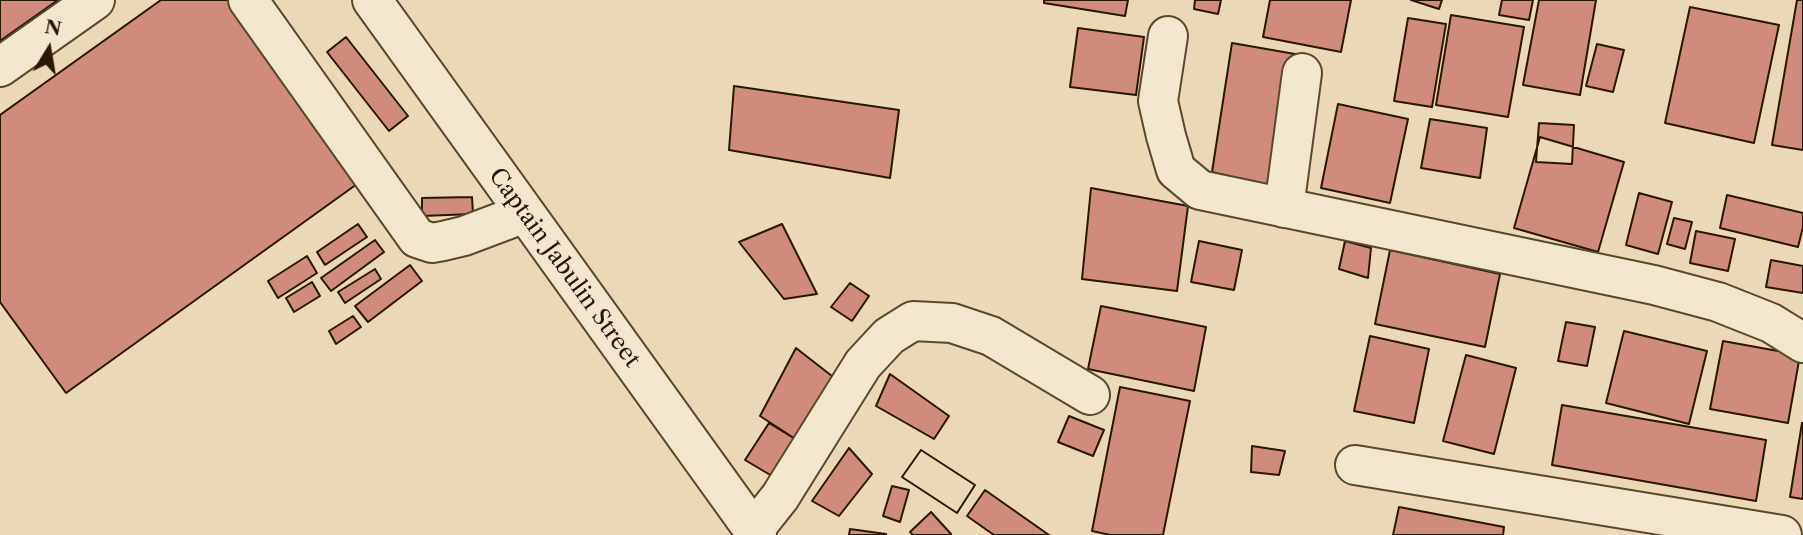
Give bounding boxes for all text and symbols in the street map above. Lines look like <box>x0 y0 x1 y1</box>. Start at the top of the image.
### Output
north arrow <box>14 14 84 84</box>
text: N <box>43 15 63 41</box>
street label: Captain Jabulin Street <box>482 163 646 373</box>

